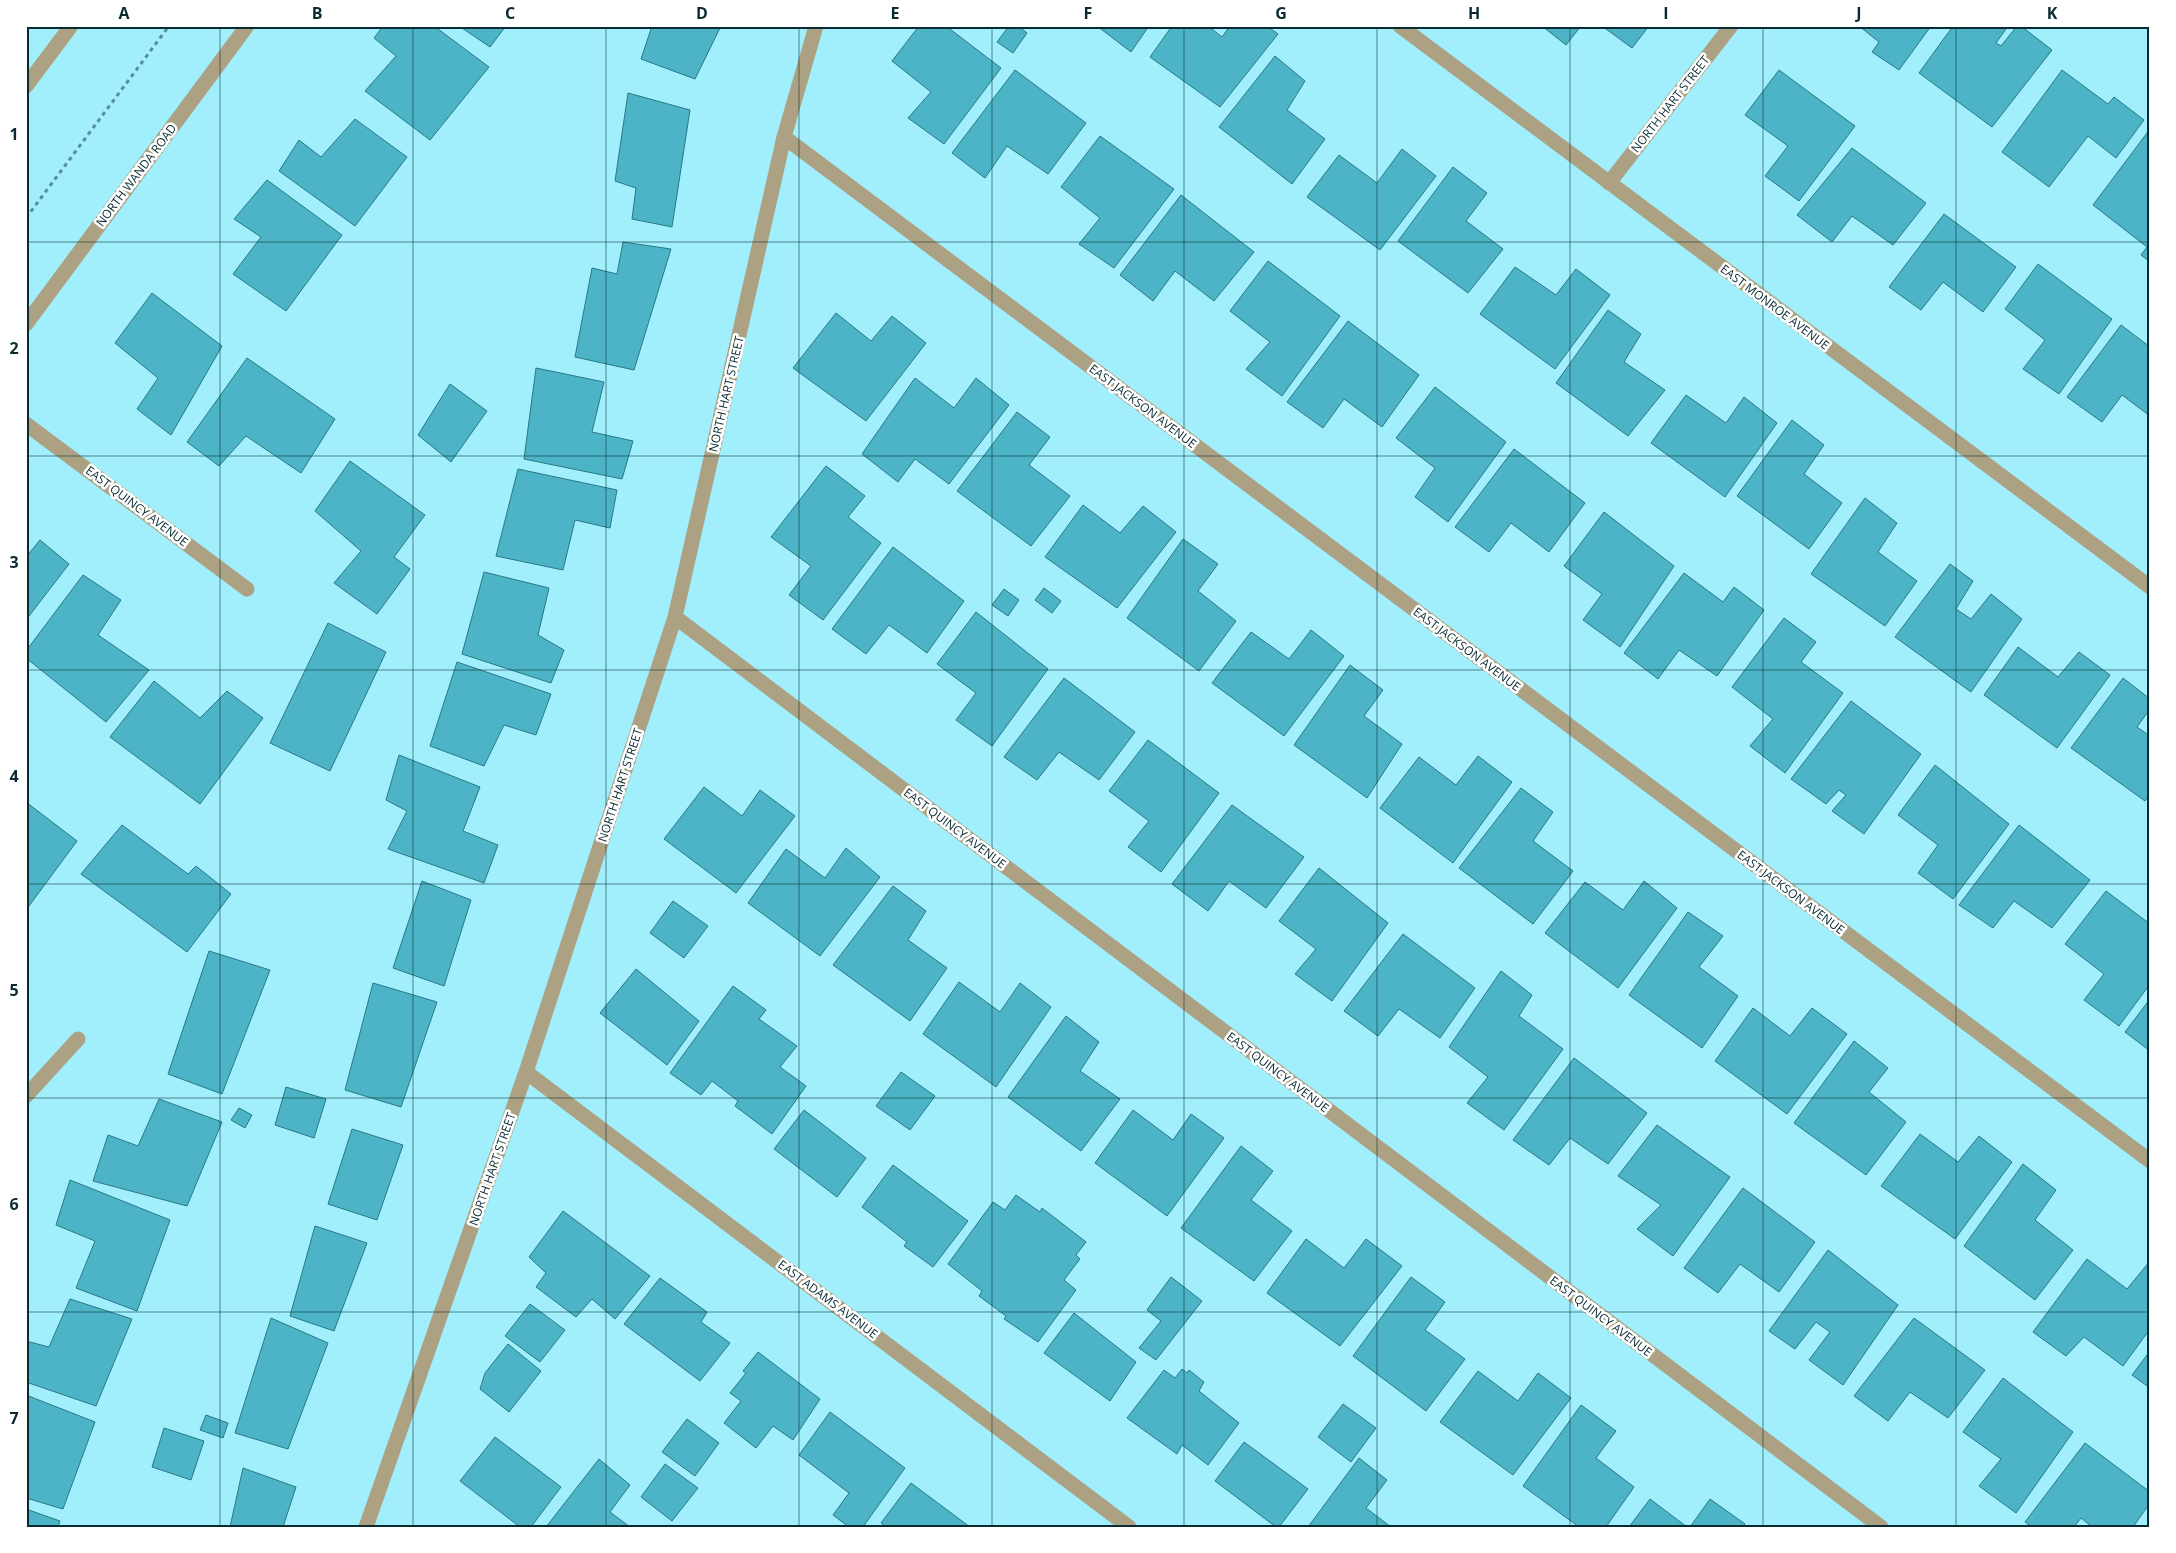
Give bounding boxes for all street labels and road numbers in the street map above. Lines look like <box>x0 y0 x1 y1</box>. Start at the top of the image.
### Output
street label: NORTH HART STREET <box>1627 52 1713 156</box>
street label: NORTH WANDA ROAD <box>92 120 180 230</box>
street label: EAST MONROE AVENUE <box>1717 260 1833 354</box>
street label: NORTH HART STREET <box>704 334 748 454</box>
street label: EAST JACKSON AVENUE <box>1086 360 1200 452</box>
street label: EAST QUINCY AVENUE <box>82 462 192 550</box>
street label: EAST JACKSON AVENUE <box>1410 603 1524 695</box>
street label: NORTH HART STREET <box>594 726 647 844</box>
street label: EAST QUINCY AVENUE <box>900 784 1010 872</box>
street label: EAST JACKSON AVENUE <box>1734 846 1848 938</box>
street label: EAST QUINCY AVENUE <box>1223 1028 1333 1116</box>
street label: NORTH HART STREET <box>465 1110 519 1228</box>
street label: EAST ADAMS AVENUE <box>775 1256 881 1342</box>
street label: EAST QUINCY AVENUE <box>1546 1272 1656 1360</box>

